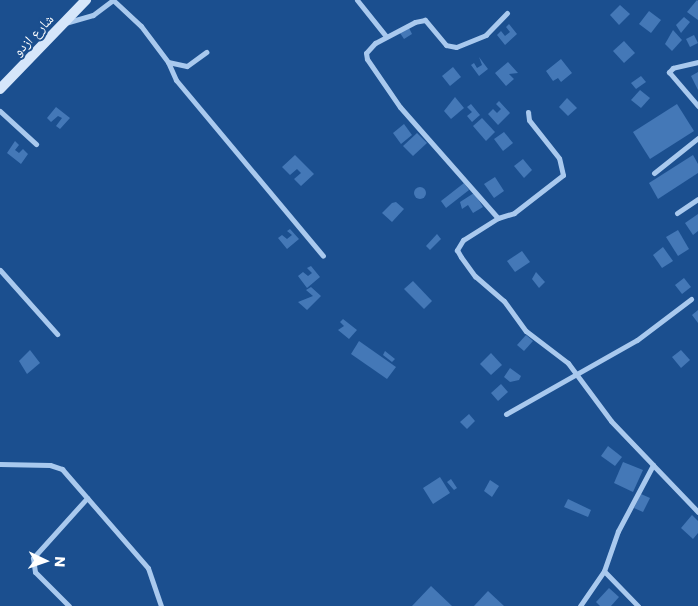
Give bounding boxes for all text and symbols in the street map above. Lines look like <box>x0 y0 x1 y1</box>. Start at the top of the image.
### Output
street label: شارع ازدو <box>9 11 57 59</box>
north arrow <box>20 536 70 586</box>
text: N <box>50 556 70 568</box>

